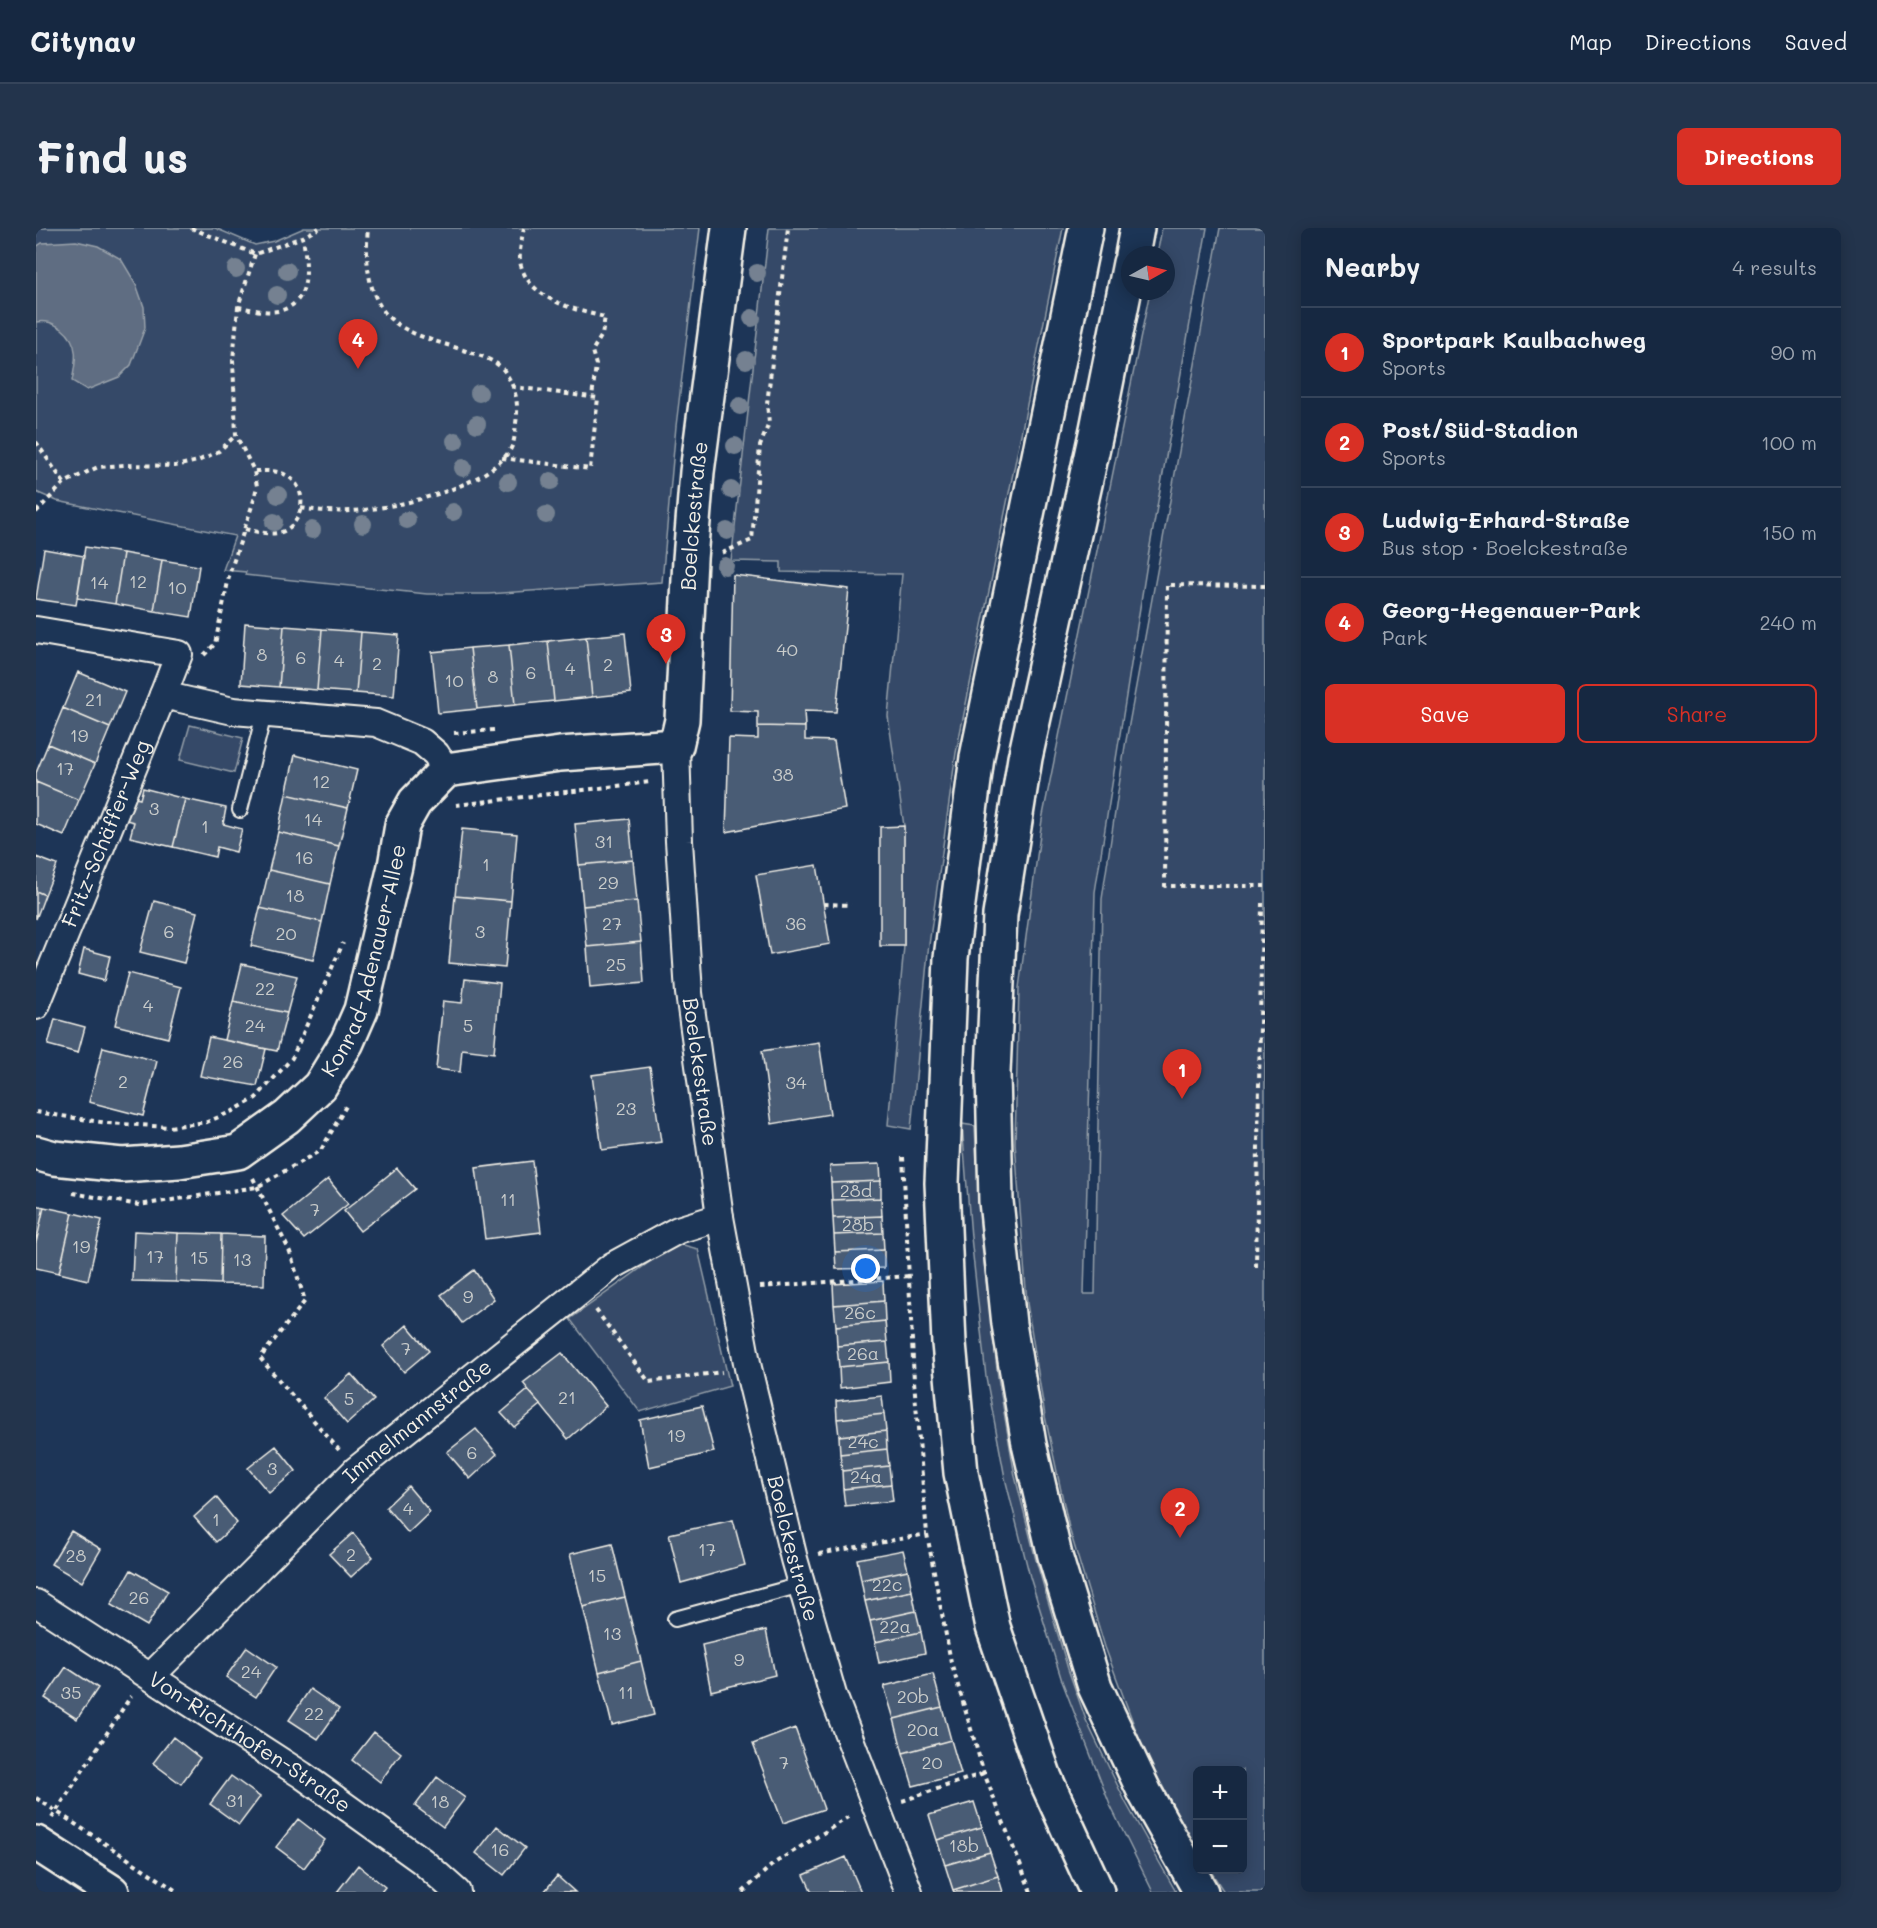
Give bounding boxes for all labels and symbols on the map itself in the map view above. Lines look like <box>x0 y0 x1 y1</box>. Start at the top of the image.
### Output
north arrow <box>1121 246 1175 300</box>
pin: 4 <box>338 320 378 369</box>
street label: Boelckestraße <box>673 439 713 591</box>
house number: 12 <box>129 569 147 593</box>
house number: 14 <box>90 570 109 594</box>
house number: 10 <box>167 575 187 599</box>
pin: 3 <box>646 614 686 664</box>
house number: 40 <box>776 637 798 661</box>
house number: 8 <box>257 642 268 666</box>
house number: 6 <box>296 645 306 669</box>
house number: 4 <box>334 648 345 672</box>
house number: 2 <box>372 651 382 675</box>
house number: 2 <box>603 652 613 676</box>
house number: 4 <box>565 656 576 680</box>
house number: 6 <box>526 660 536 684</box>
house number: 8 <box>488 664 499 688</box>
house number: 10 <box>444 668 464 692</box>
house number: 21 <box>85 687 103 711</box>
house number: 19 <box>70 723 89 747</box>
street label: Fritz-Schäffer-Weg <box>55 736 155 931</box>
house number: 17 <box>56 756 74 780</box>
house number: 38 <box>772 762 794 786</box>
house number: 12 <box>312 769 330 793</box>
house number: 3 <box>149 796 159 820</box>
house number: 14 <box>304 807 323 831</box>
house number: 1 <box>201 814 209 838</box>
house number: 31 <box>595 829 613 853</box>
street label: Konrad-Adenauer-Allee <box>314 842 410 1081</box>
house number: 16 <box>295 845 313 869</box>
house number: 1 <box>482 852 490 876</box>
house number: 29 <box>598 870 619 894</box>
house number: 18 <box>286 883 305 907</box>
house number: 27 <box>602 911 622 935</box>
house number: 36 <box>785 911 807 935</box>
house number: 6 <box>164 919 174 943</box>
house number: 3 <box>475 919 485 943</box>
house number: 20 <box>275 921 297 945</box>
house number: 25 <box>606 952 626 976</box>
house number: 22 <box>255 976 275 1000</box>
house number: 4 <box>143 993 154 1017</box>
street label: Boelckestraße <box>678 996 725 1148</box>
house number: 24 <box>245 1013 266 1037</box>
house number: 5 <box>463 1013 473 1037</box>
house number: 26 <box>223 1049 243 1073</box>
pin: 1 <box>1162 1050 1202 1099</box>
house number: 2 <box>118 1069 128 1093</box>
house number: 34 <box>785 1070 807 1094</box>
house number: 23 <box>616 1096 636 1120</box>
house number: 28d <box>840 1178 872 1202</box>
house number: 11 <box>500 1187 516 1211</box>
house number: 7 <box>310 1197 320 1221</box>
house number: 28b <box>842 1212 874 1236</box>
house number: 19 <box>72 1234 91 1258</box>
house number: 17 <box>146 1244 164 1268</box>
house number: 15 <box>190 1245 208 1269</box>
house number: 13 <box>233 1247 251 1271</box>
your location <box>851 1254 880 1283</box>
house number: 9 <box>463 1284 474 1308</box>
house number: 26c <box>844 1300 876 1324</box>
house number: 7 <box>401 1336 411 1360</box>
house number: 26a <box>847 1341 879 1365</box>
street label: Immelmannstraße <box>336 1352 497 1488</box>
house number: 21 <box>558 1385 576 1409</box>
house number: 5 <box>344 1386 354 1410</box>
house number: 19 <box>667 1423 686 1447</box>
house number: 24c <box>847 1429 879 1453</box>
house number: 6 <box>467 1440 477 1464</box>
house number: 3 <box>267 1456 277 1480</box>
house number: 24a <box>850 1464 882 1488</box>
street label: Boelckestraße <box>762 1472 826 1624</box>
pin: 2 <box>1160 1488 1200 1538</box>
house number: 4 <box>403 1496 414 1520</box>
house number: 1 <box>212 1507 220 1531</box>
house number: 17 <box>698 1537 716 1561</box>
house number: 2 <box>346 1542 356 1566</box>
house number: 28 <box>66 1543 87 1567</box>
house number: 15 <box>588 1563 606 1587</box>
house number: 22c <box>872 1572 902 1596</box>
house number: 26 <box>129 1585 149 1609</box>
house number: 22a <box>879 1614 911 1638</box>
house number: 13 <box>603 1621 621 1645</box>
house number: 9 <box>734 1647 745 1671</box>
house number: 24 <box>241 1659 262 1683</box>
street label: Von-Richthofen-Straße <box>144 1665 357 1818</box>
house number: 35 <box>60 1680 82 1704</box>
house number: 11 <box>618 1680 634 1704</box>
house number: 20b <box>897 1684 929 1708</box>
house number: 22 <box>304 1701 324 1725</box>
house number: 20a <box>907 1717 939 1741</box>
house number: 7 <box>779 1750 789 1774</box>
house number: 20 <box>921 1750 943 1774</box>
house number: 31 <box>226 1788 244 1812</box>
house number: 18 <box>431 1789 450 1813</box>
house number: 18b <box>949 1833 979 1857</box>
house number: 16 <box>491 1837 509 1861</box>

